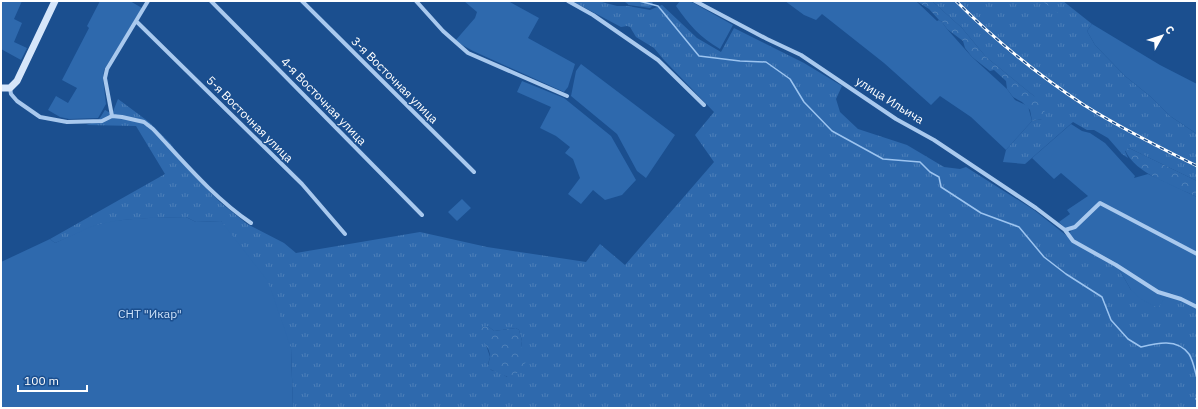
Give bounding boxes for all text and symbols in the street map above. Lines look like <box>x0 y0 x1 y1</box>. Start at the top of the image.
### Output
north arrow <box>1142 16 1182 56</box>
text: С <box>1162 23 1177 37</box>
street label: 3-я Восточная улица <box>348 33 442 127</box>
street label: 4-я Восточная улица <box>278 54 370 149</box>
street label: 5-я Восточная улица <box>203 72 297 166</box>
street label: улица Ильича <box>853 73 927 127</box>
park label: СНТ "Икар" <box>118 306 182 321</box>
scale bar <box>18 367 87 393</box>
text: 100 m <box>24 373 59 388</box>

